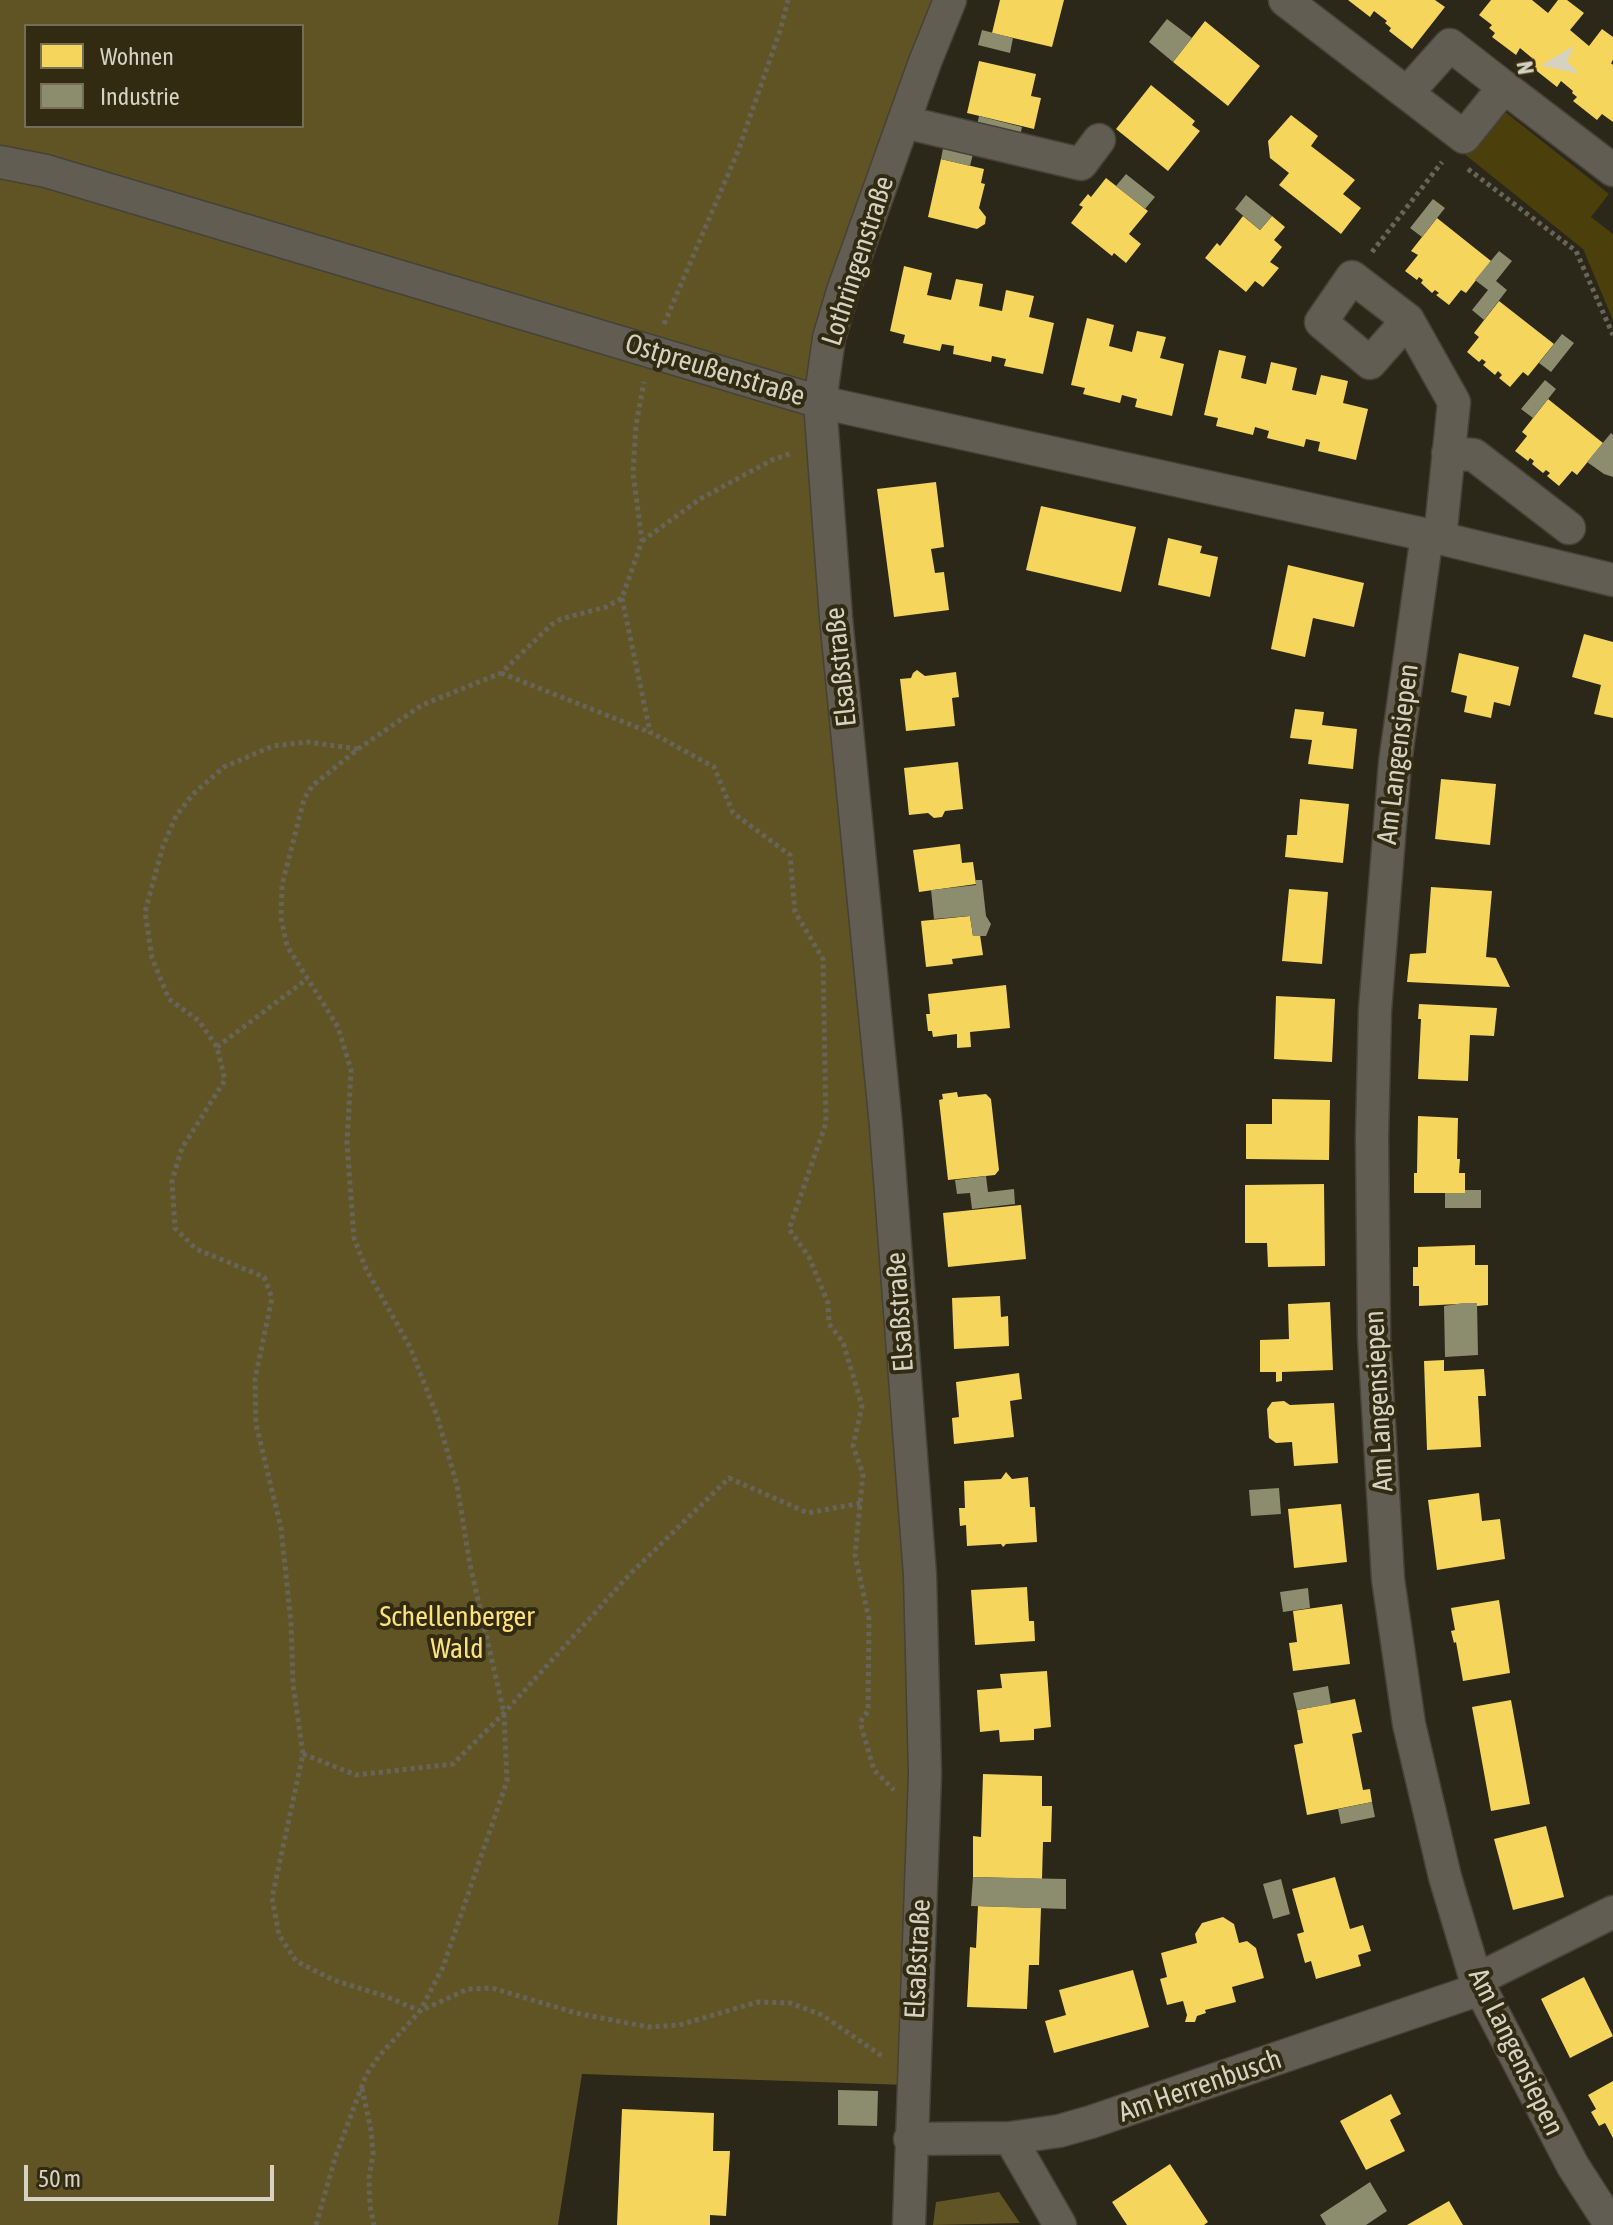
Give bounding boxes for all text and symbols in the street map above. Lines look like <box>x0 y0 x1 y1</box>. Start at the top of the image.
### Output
legend <box>24 24 304 128</box>
north arrow <box>1509 24 1589 104</box>
text: Wohnen <box>100 43 174 70</box>
text: N <box>1511 59 1539 76</box>
text: Industrie <box>100 83 180 110</box>
street label: Lothringenstraße <box>815 172 901 350</box>
street label: Ostpreußenstraße <box>621 327 809 413</box>
street label: Elsaßstraße <box>818 606 864 728</box>
street label: Am Langensiepen <box>1370 662 1426 846</box>
street label: Elsaßstraße <box>879 1251 921 1373</box>
street label: Am Langensiepen <box>1357 1309 1401 1493</box>
park label: Schellenberger Wald <box>379 1600 535 1666</box>
street label: Elsaßstraße <box>898 1898 938 2020</box>
street label: Am Langensiepen <box>1461 1963 1571 2141</box>
street label: Am Herrenbusch <box>1114 2042 1286 2130</box>
scale bar <box>28 2149 278 2199</box>
text: 50 m <box>38 2165 81 2192</box>

